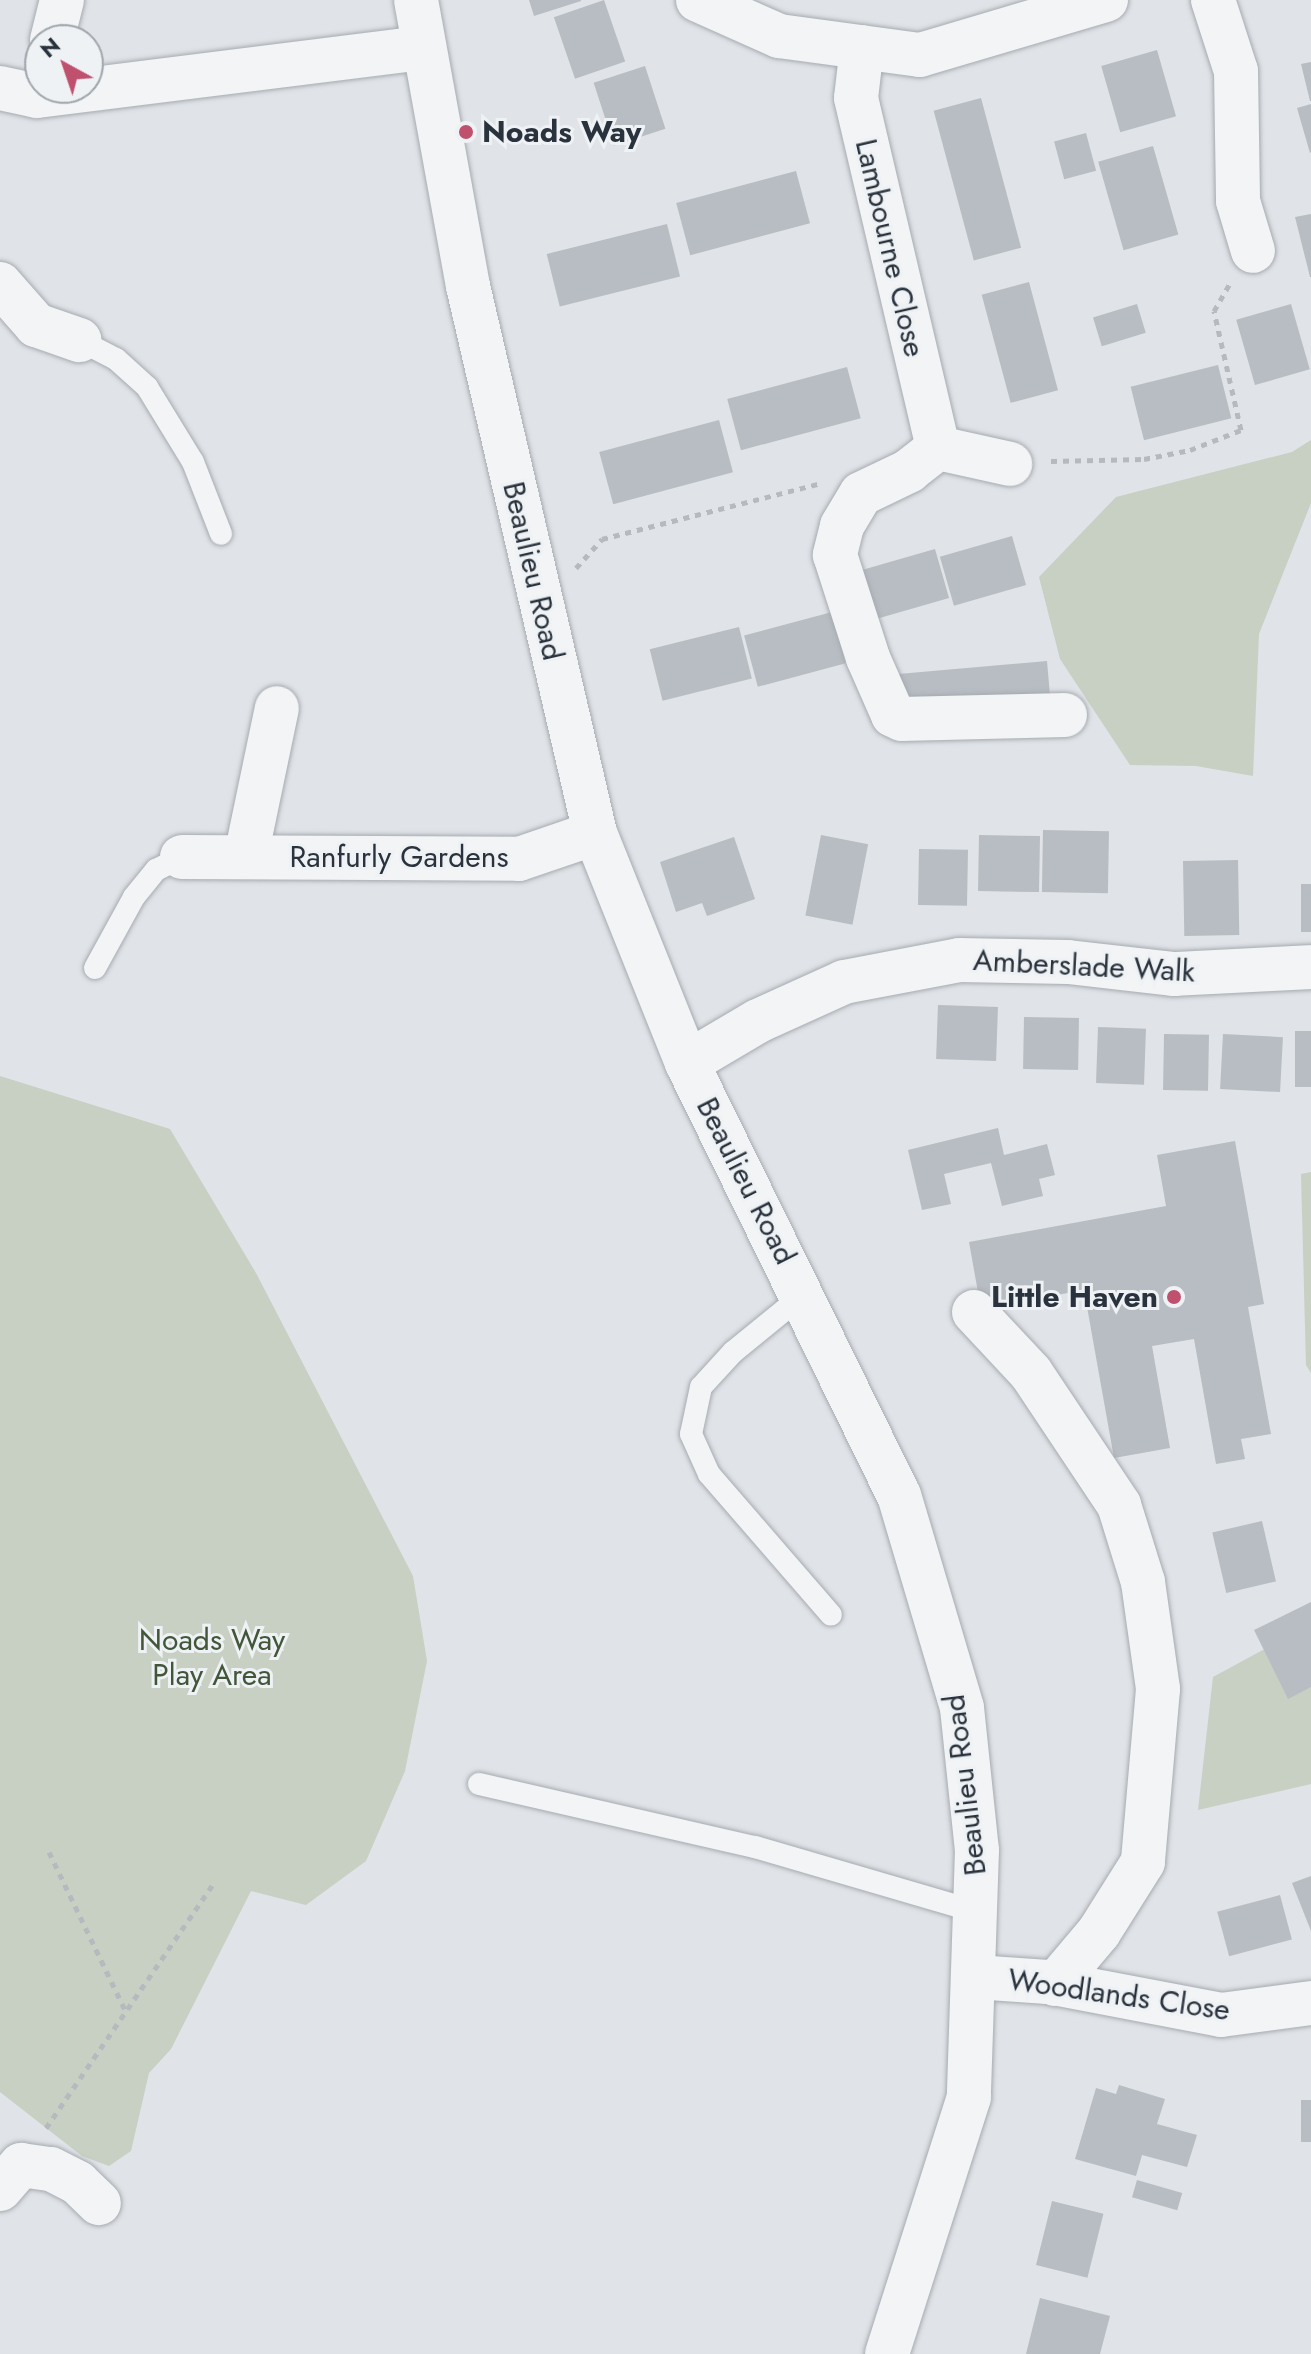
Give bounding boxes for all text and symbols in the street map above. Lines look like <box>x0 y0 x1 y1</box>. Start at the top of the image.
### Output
north arrow <box>24 24 104 104</box>
text: N <box>33 29 67 65</box>
place label: Noads Way <box>482 114 641 150</box>
marker: Noads Way <box>457 123 475 141</box>
street label: Lambourne Close <box>847 136 933 360</box>
street label: Beaulieu Road <box>495 478 571 664</box>
street label: Ranfurly Gardens <box>289 839 509 875</box>
street label: Amberslade Walk <box>972 942 1196 990</box>
street label: Beaulieu Road <box>689 1092 803 1270</box>
place label: Little Haven <box>991 1279 1158 1315</box>
marker: Little Haven <box>1165 1288 1183 1306</box>
park label: Noads Way Play Area <box>139 1622 285 1692</box>
street label: Beaulieu Road <box>936 1692 994 1878</box>
street label: Woodlands Close <box>1006 1962 1232 2028</box>

